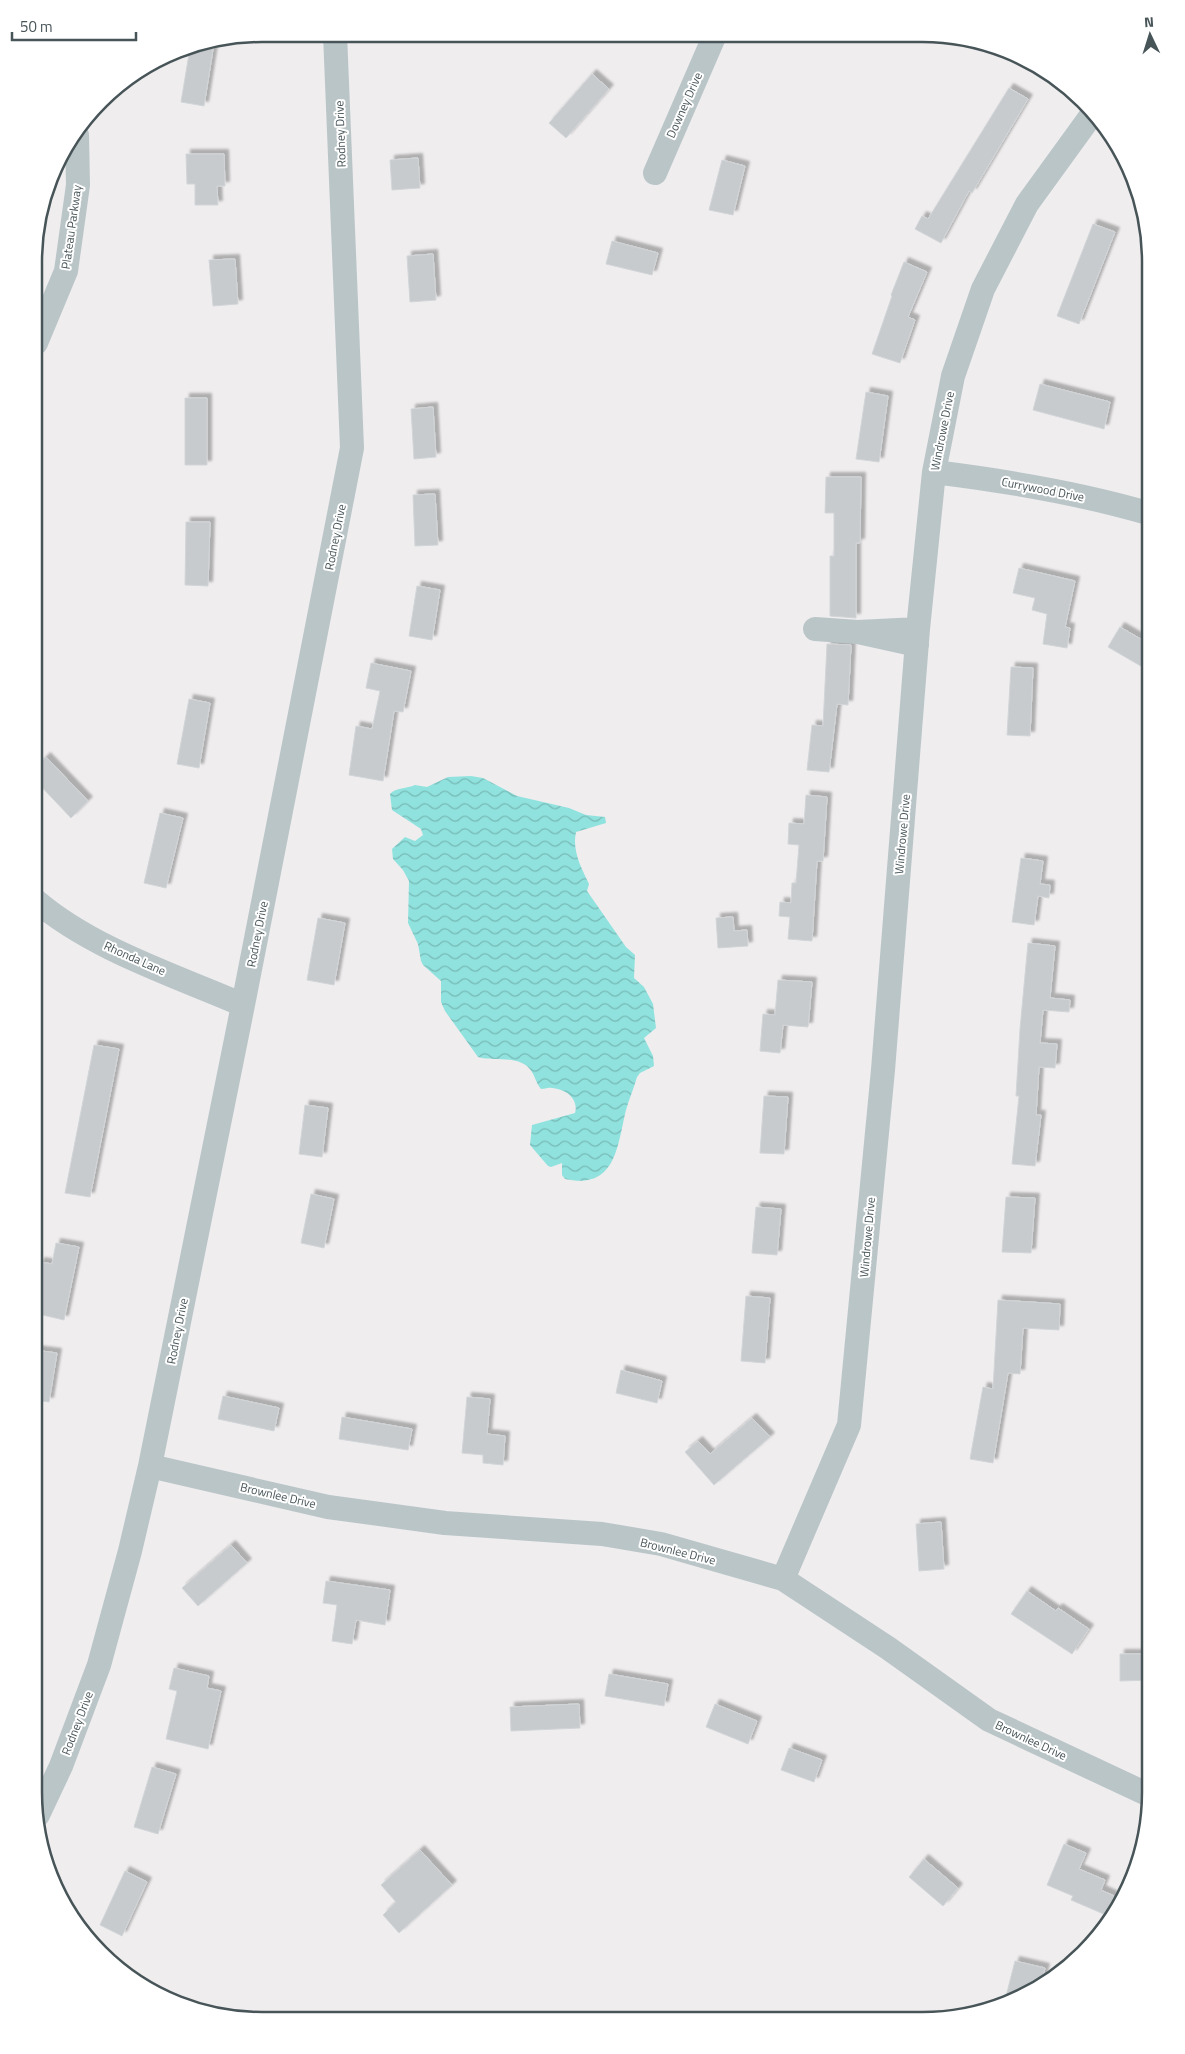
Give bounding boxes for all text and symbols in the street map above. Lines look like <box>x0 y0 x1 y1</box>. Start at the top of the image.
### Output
scale bar <box>12 10 136 42</box>
north arrow <box>1125 10 1175 60</box>
text: N <box>1143 11 1155 32</box>
text: 50 m <box>20 15 53 38</box>
street label: Downey Drive <box>661 69 707 141</box>
street label: Rodney Drive <box>329 100 351 168</box>
street label: Plateau Parkway <box>56 183 86 270</box>
street label: Windrowe Drive <box>925 390 959 472</box>
street label: Currywood Drive <box>1000 472 1086 506</box>
street label: Rodney Drive <box>319 502 351 572</box>
street label: Windrowe Drive <box>889 793 915 875</box>
street label: Rodney Drive <box>241 899 273 969</box>
street label: Rhonda Lane <box>101 936 169 980</box>
street label: Windrowe Drive <box>854 1196 880 1278</box>
street label: Rodney Drive <box>161 1296 193 1366</box>
street label: Brownlee Drive <box>238 1477 318 1513</box>
street label: Brownlee Drive <box>638 1532 718 1570</box>
street label: Rodney Drive <box>56 1688 98 1758</box>
street label: Brownlee Drive <box>992 1715 1070 1765</box>

